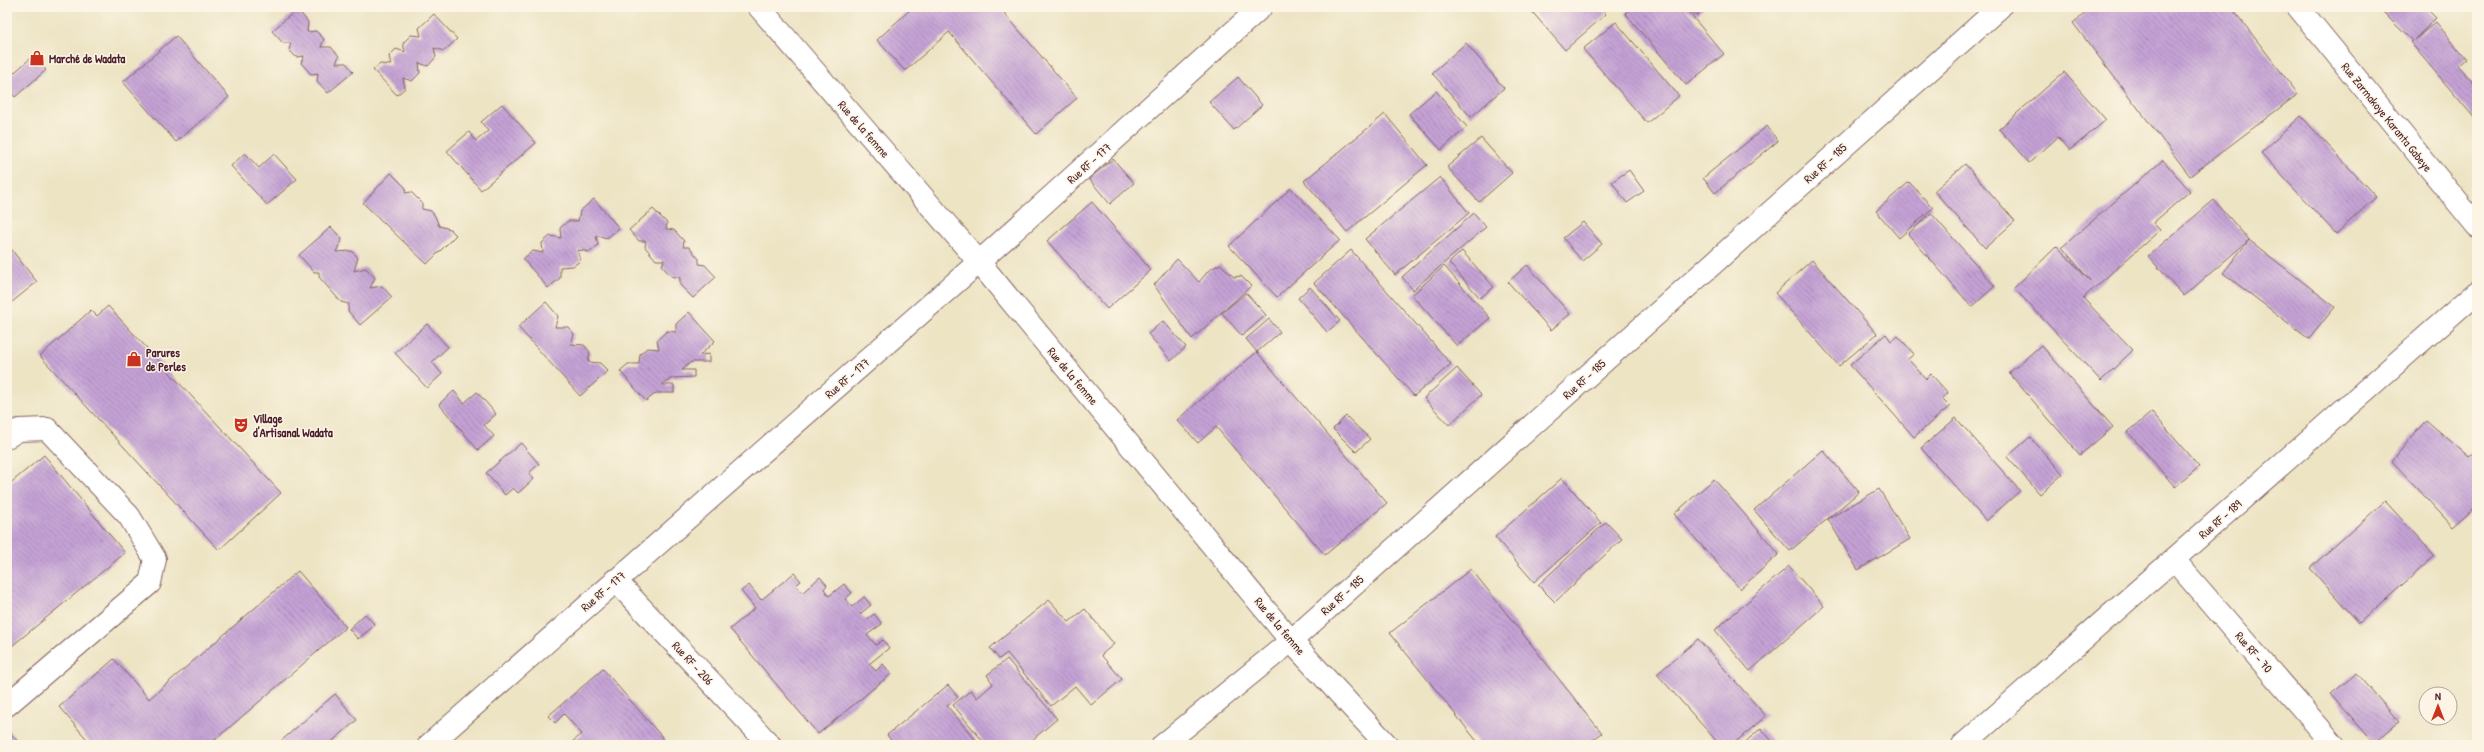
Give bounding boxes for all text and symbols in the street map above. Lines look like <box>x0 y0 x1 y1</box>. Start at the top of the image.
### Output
shop icon: Marché de Wadata <box>28 49 46 67</box>
place label: Marché de Wadata <box>49 50 126 67</box>
street label: Rue Zarmakoye Karanta Gabeye <box>2338 59 2436 175</box>
street label: Rue de la femme <box>834 97 894 161</box>
street label: Rue RF - 177 <box>1063 138 1115 187</box>
street label: Rue RF - 185 <box>1800 139 1850 187</box>
street label: Rue de la femme <box>1044 343 1102 409</box>
place label: Parures de Perles <box>146 344 186 375</box>
shop icon: Parures de Perles <box>125 350 143 368</box>
street label: Rue RF - 177 <box>821 354 873 402</box>
street label: Rue RF - 185 <box>1559 355 1609 403</box>
place label: Village d'Artisanal Wadata <box>253 410 333 441</box>
theatre icon: Village d'Artisanal Wadata <box>232 416 250 434</box>
street label: Rue RF - 189 <box>2195 495 2246 542</box>
street label: Rue RF - 177 <box>577 567 629 615</box>
street label: Rue RF - 185 <box>1317 571 1367 619</box>
street label: Rue de la femme <box>1251 593 1309 659</box>
street label: Rue RF - 70 <box>2231 628 2277 676</box>
street label: Rue RF - 206 <box>668 637 718 689</box>
north arrow <box>2418 686 2458 726</box>
text: N <box>2435 689 2441 703</box>

